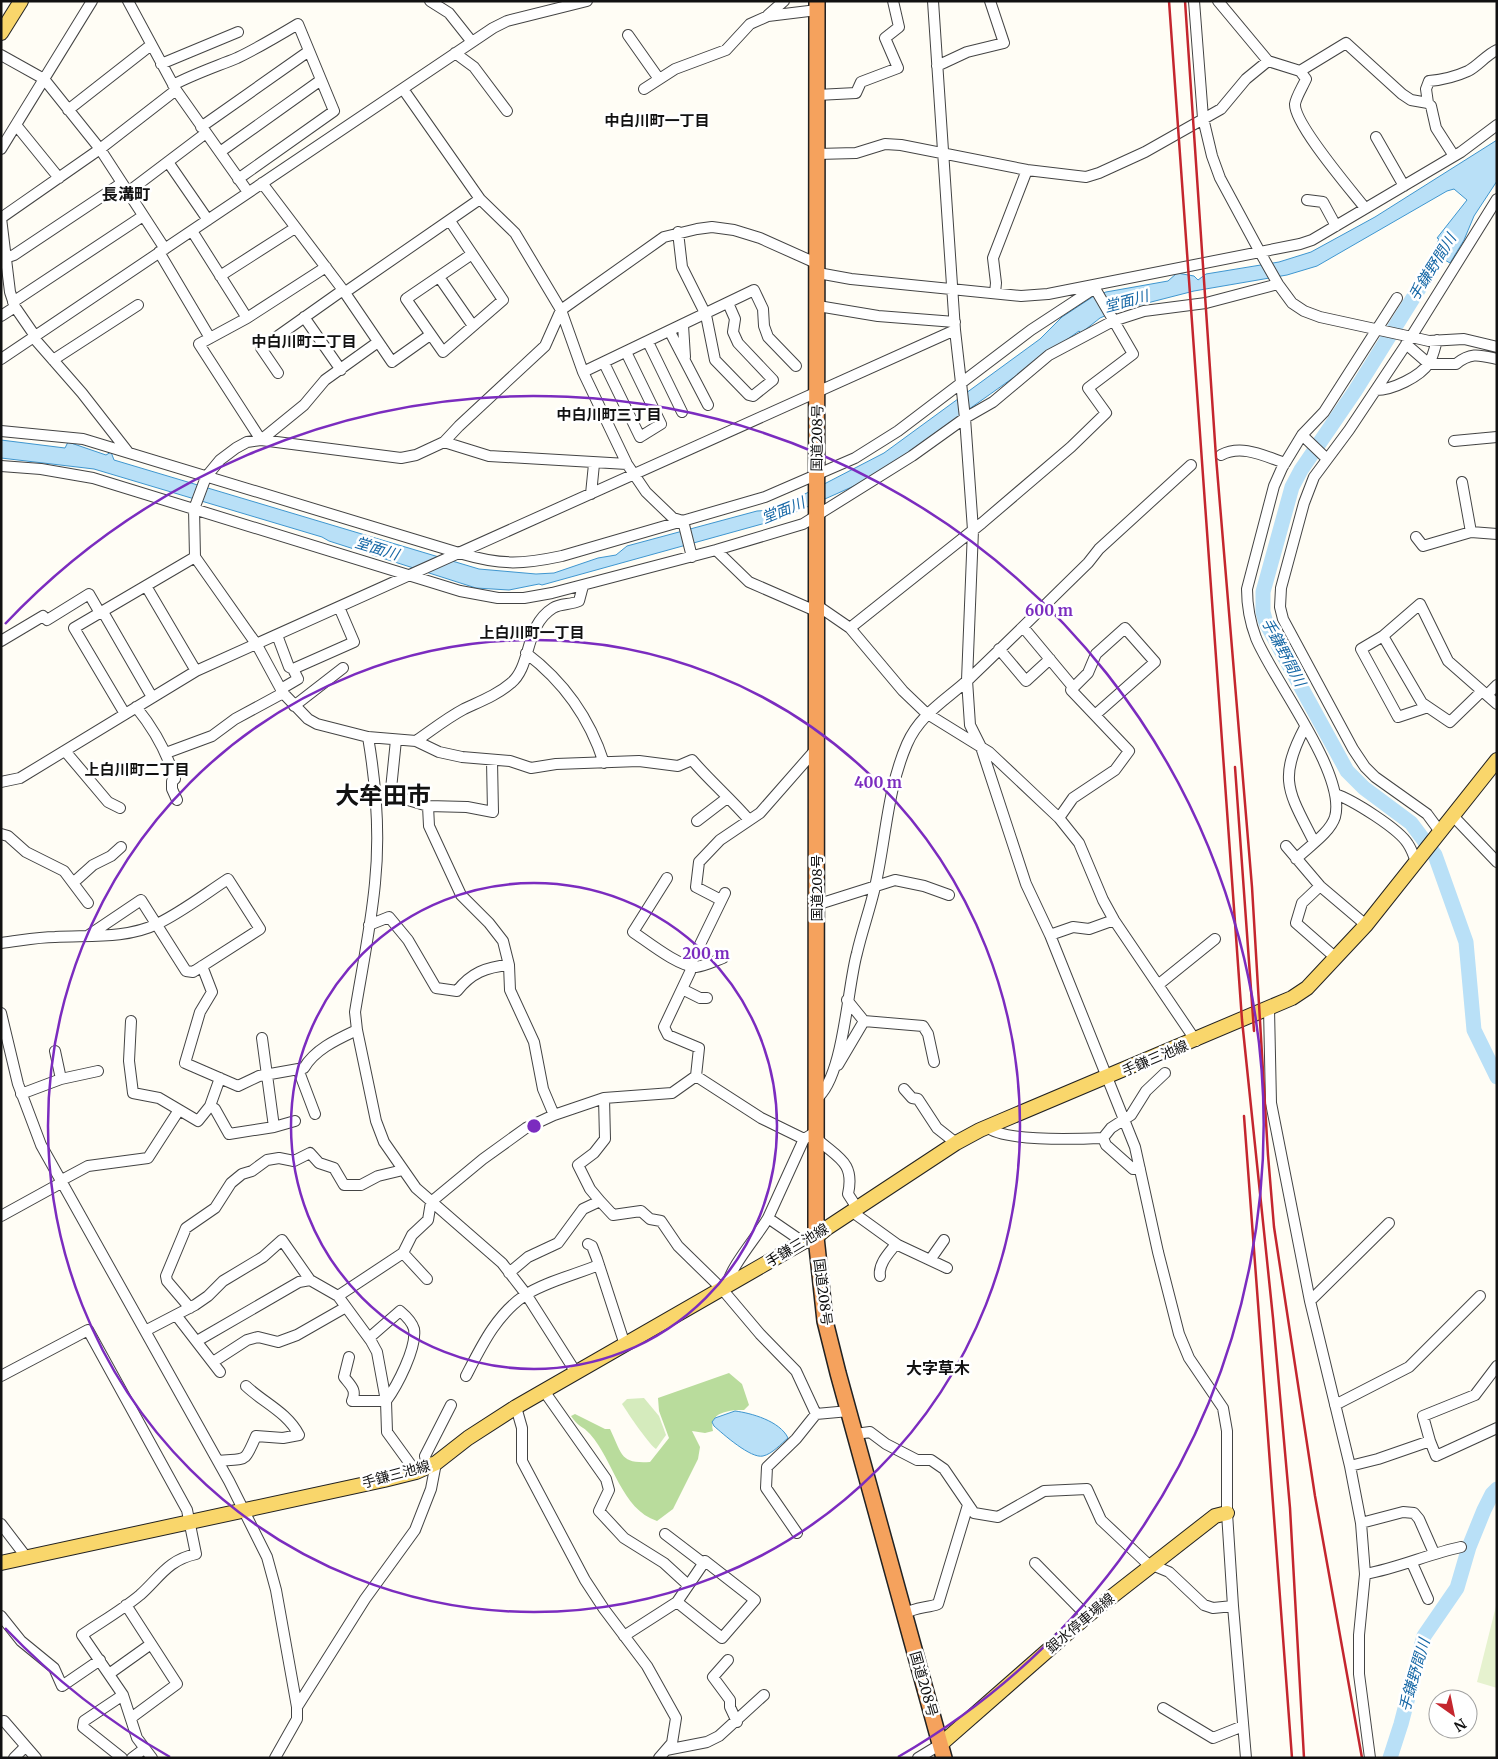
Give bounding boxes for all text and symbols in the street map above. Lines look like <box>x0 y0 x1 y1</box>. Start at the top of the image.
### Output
district label: 中白川町一丁目 <box>604 111 710 130</box>
district label: 長溝町 <box>102 184 150 204</box>
water label: 手鎌野間川 <box>1404 228 1461 304</box>
water label: 堂面川 <box>1102 285 1152 316</box>
district label: 中白川町二丁目 <box>251 332 357 351</box>
street label: 国道208号 <box>807 404 827 472</box>
district label: 中白川町三丁目 <box>556 405 662 424</box>
water label: 堂面川 <box>759 492 809 527</box>
water label: 堂面川 <box>353 532 403 564</box>
text: 600 m <box>1025 601 1073 620</box>
water label: 手鎌野間川 <box>1258 614 1311 691</box>
district label: 上白川町一丁目 <box>479 623 585 642</box>
district label: 上白川町二丁目 <box>84 760 190 779</box>
text: 400 m <box>854 773 902 792</box>
district label: 大牟田市 <box>335 780 431 811</box>
street label: 国道208号 <box>808 854 826 922</box>
text: 200 m <box>682 944 730 963</box>
street label: 手鎌三池線 <box>1119 1036 1191 1080</box>
centre of rings <box>525 1117 543 1135</box>
street label: 手鎌三池線 <box>762 1219 832 1271</box>
street label: 国道208号 <box>810 1257 836 1327</box>
district label: 大字草木 <box>906 1358 970 1378</box>
street label: 手鎌三池線 <box>360 1456 432 1492</box>
street label: 銀水停車場線 <box>1042 1589 1118 1657</box>
water label: 手鎌野間川 <box>1395 1634 1434 1714</box>
street label: 国道208号 <box>906 1649 942 1719</box>
north arrow <box>1428 1689 1478 1739</box>
text: N <box>1451 1714 1470 1735</box>

